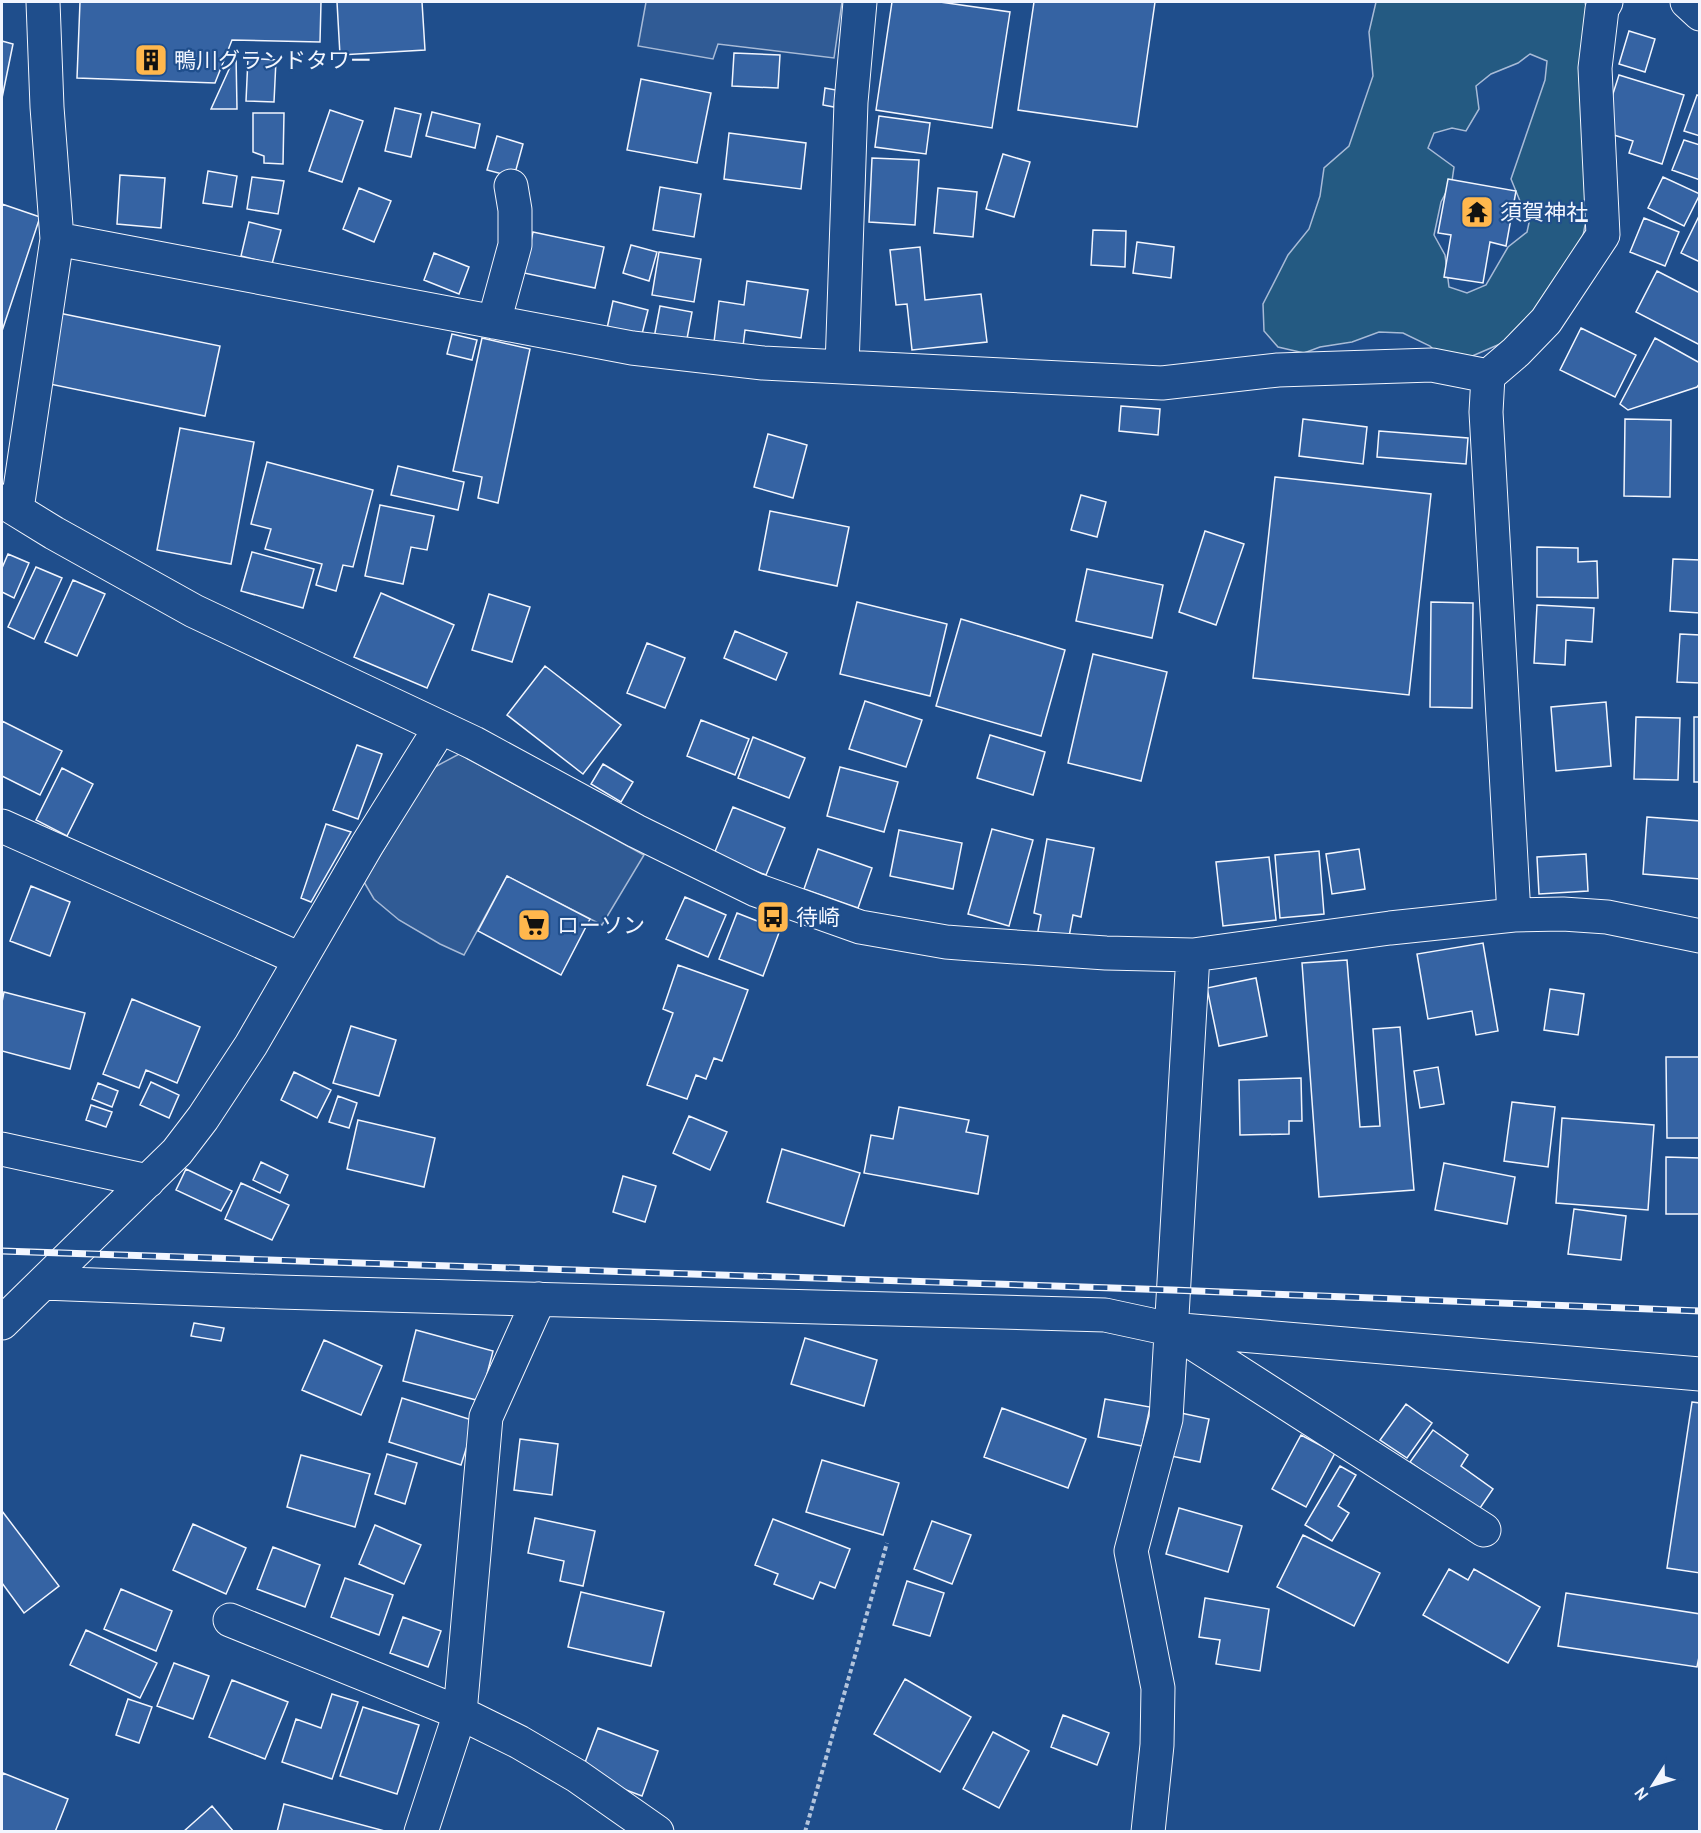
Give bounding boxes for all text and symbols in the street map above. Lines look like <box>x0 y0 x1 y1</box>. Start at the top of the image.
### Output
building icon: 鴨川グランドタワー <box>133 42 169 78</box>
place label: 鴨川グランドタワー <box>174 47 372 74</box>
temple icon: 須賀神社 <box>1459 194 1495 230</box>
place label: 須賀神社 <box>1500 199 1588 226</box>
bus stop icon: 待崎 <box>755 899 791 935</box>
place label: 待崎 <box>796 904 840 931</box>
supermarket icon: ローソン <box>516 907 552 943</box>
place label: ローソン <box>557 912 645 939</box>
north arrow <box>1623 1755 1683 1815</box>
text: N <box>1630 1783 1652 1804</box>

